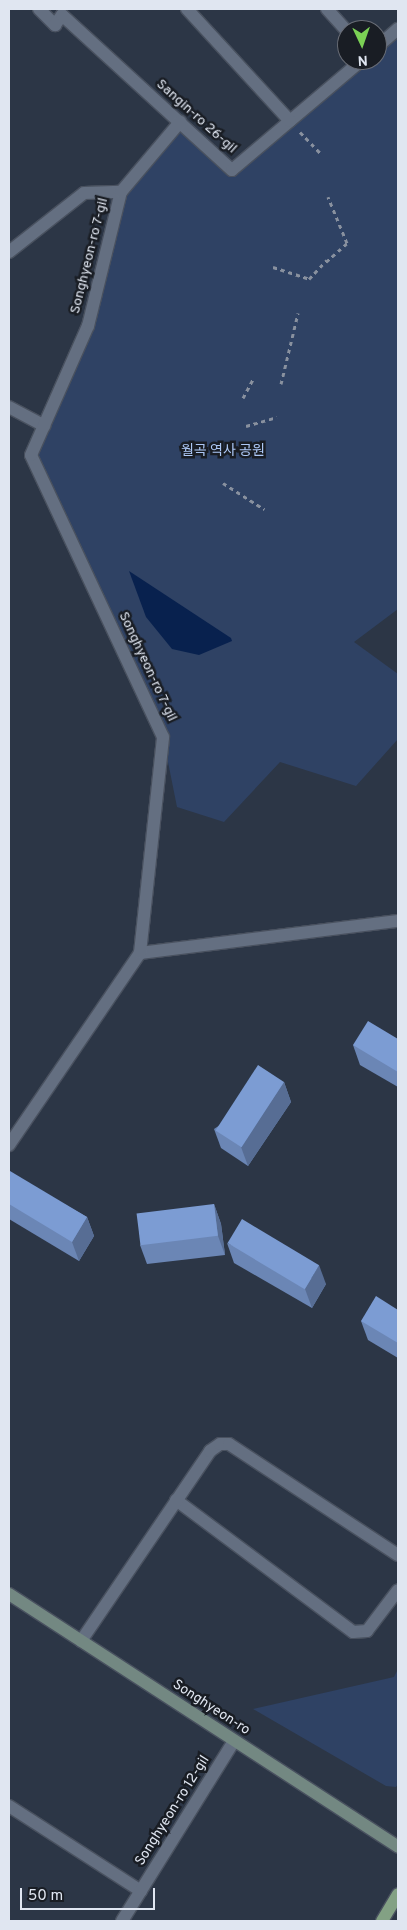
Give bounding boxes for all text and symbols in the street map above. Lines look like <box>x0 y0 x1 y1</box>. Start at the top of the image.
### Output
north arrow <box>337 20 387 70</box>
text: N <box>357 51 368 68</box>
street label: Sangin-ro 26-gil <box>152 76 240 158</box>
street label: Songhyeon-ro 7-gil <box>67 196 113 316</box>
park label: 월곡 역사 공원 <box>181 444 265 460</box>
street label: Songhyeon-ro 7-gil <box>114 609 180 725</box>
street label: Songhyeon-ro <box>169 1677 253 1739</box>
street label: Songhyeon-ro 12-gil <box>132 1753 214 1869</box>
scale bar <box>22 1878 158 1910</box>
text: 50 m <box>28 1887 63 1906</box>

